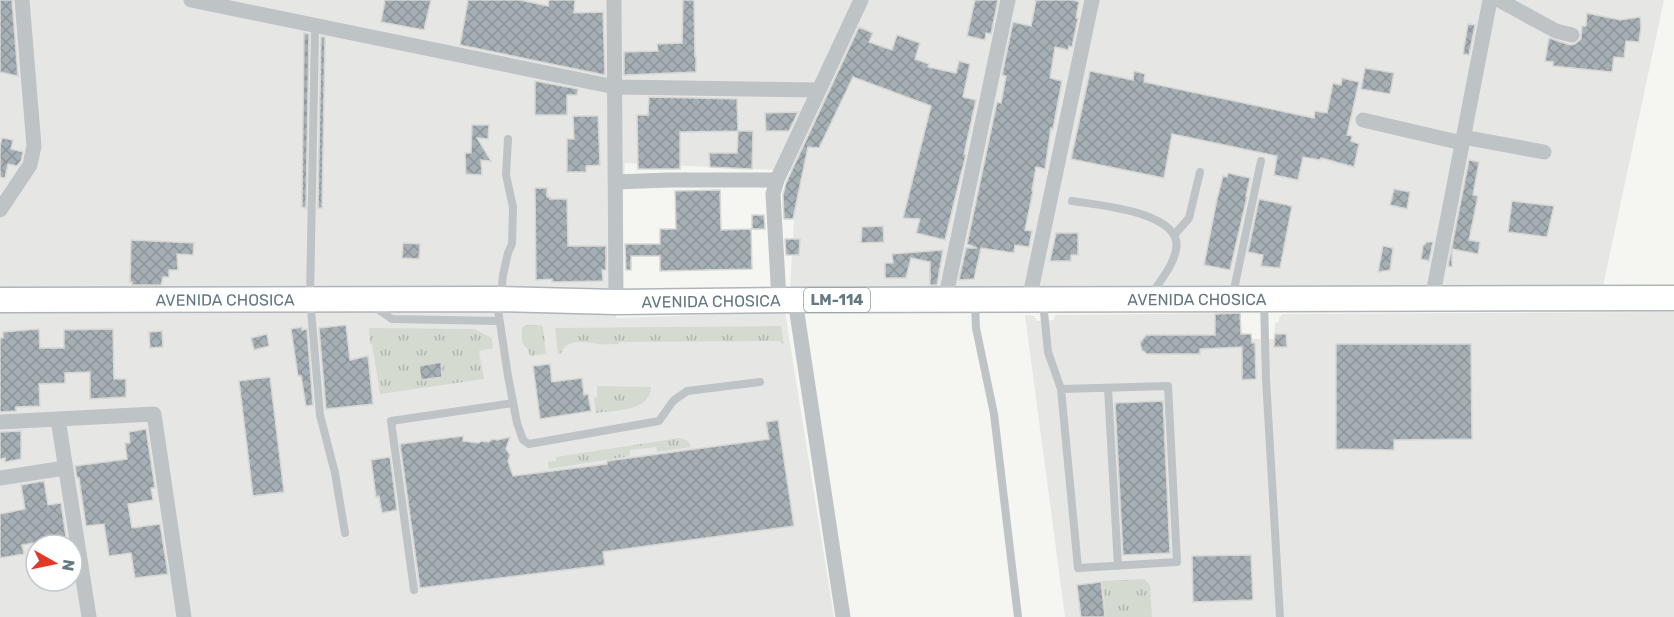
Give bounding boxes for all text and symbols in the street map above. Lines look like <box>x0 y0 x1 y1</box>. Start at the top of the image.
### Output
road number: LM-114 <box>804 288 870 312</box>
street label: AVENIDA CHOSICA <box>155 290 295 310</box>
street label: AVENIDA CHOSICA <box>1127 290 1267 309</box>
street label: AVENIDA CHOSICA <box>641 291 781 312</box>
north arrow <box>24 533 84 593</box>
text: N <box>58 558 79 572</box>

